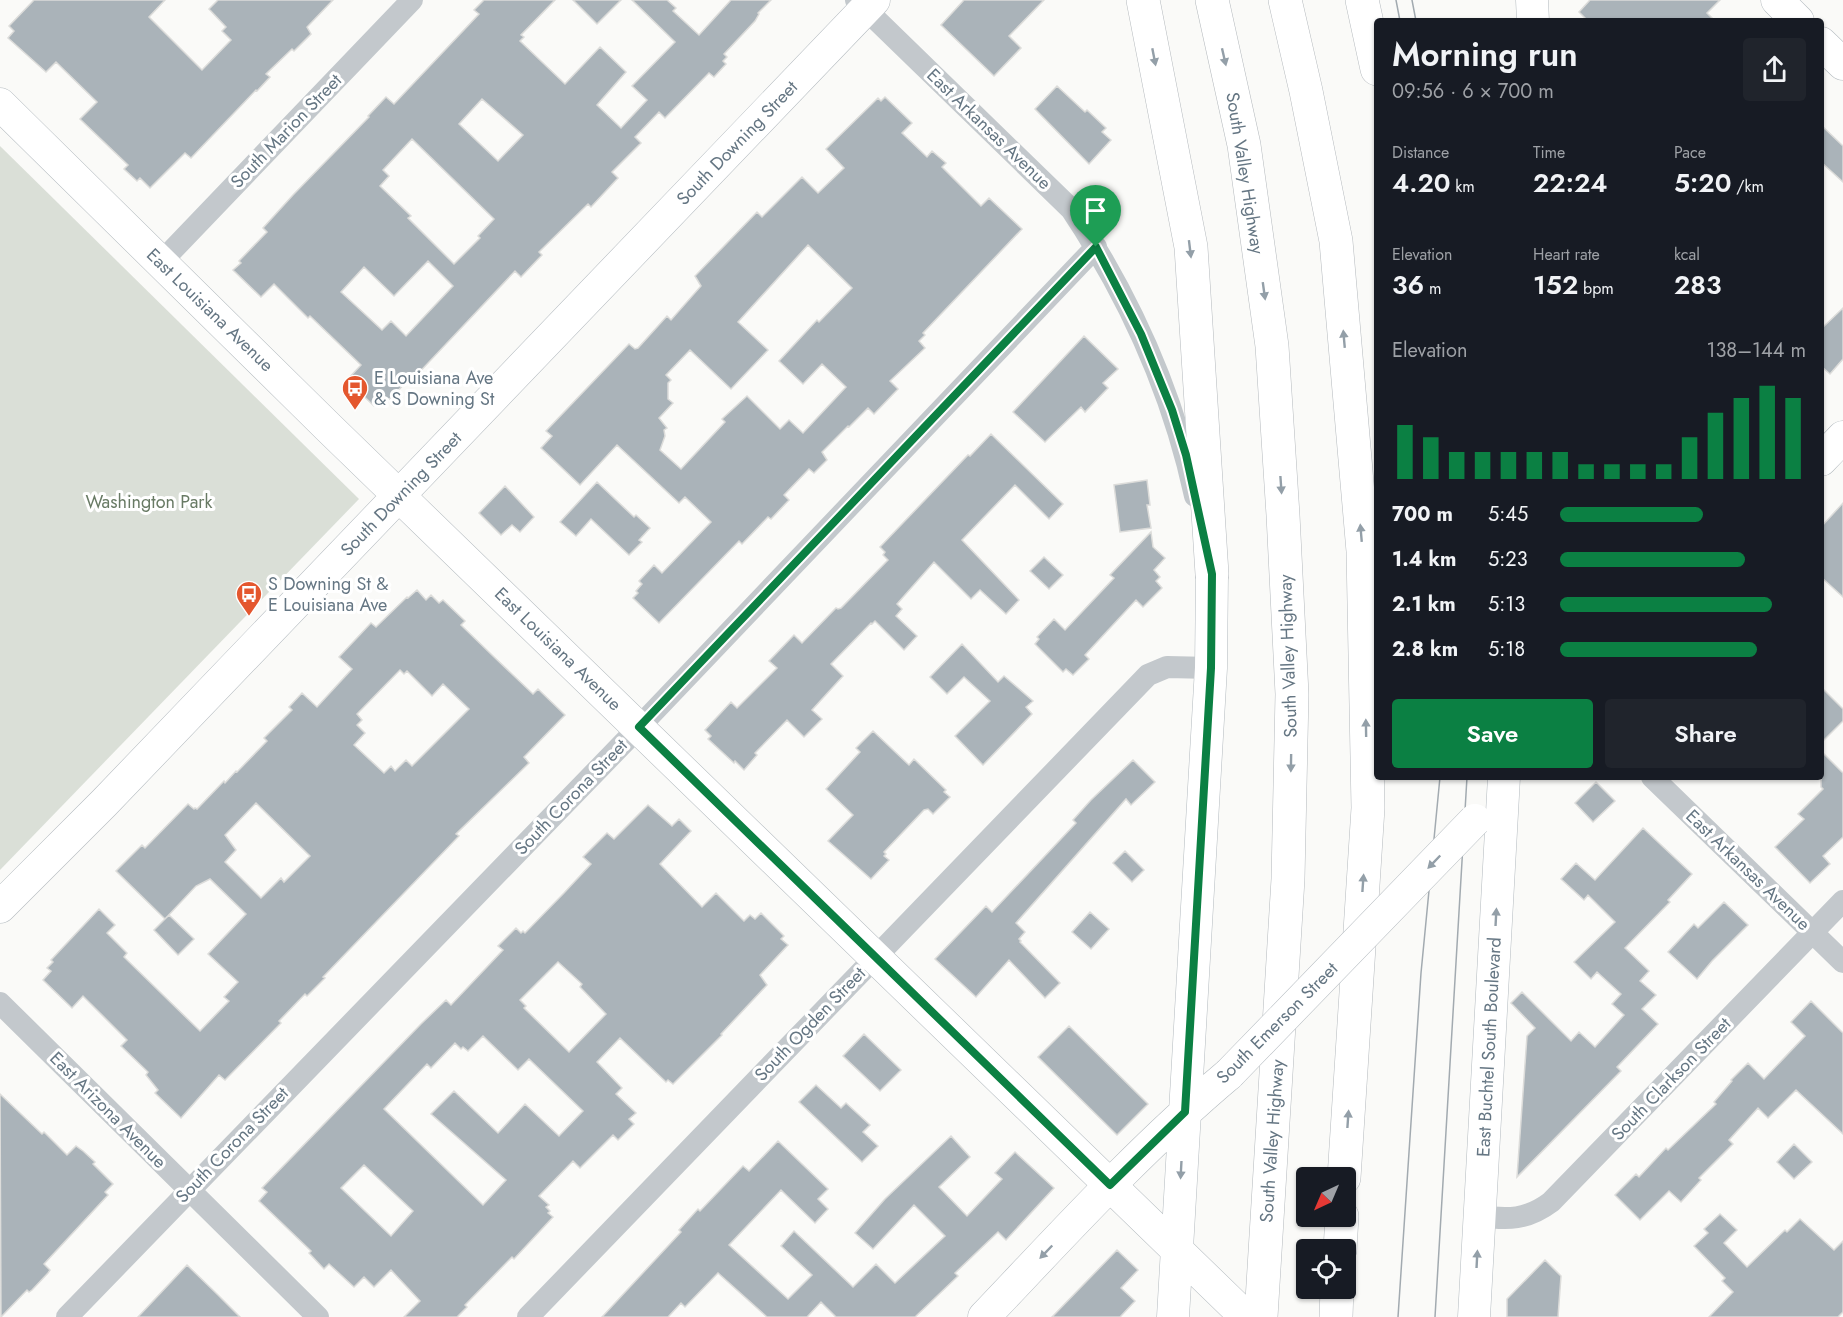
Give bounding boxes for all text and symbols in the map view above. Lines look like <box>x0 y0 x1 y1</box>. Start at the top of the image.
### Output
text: Morning run <box>1392 31 1578 78</box>
button: share <box>1743 38 1806 101</box>
one-way arrow <box>1150 48 1159 67</box>
one-way arrow <box>1220 48 1230 66</box>
street label: East Arkansas Avenue <box>921 63 1057 195</box>
street label: South Marion Street <box>225 68 348 194</box>
street label: South Downing Street <box>670 74 804 211</box>
text: 09:56 · 6 × 700 m <box>1392 77 1554 106</box>
street label: South Valley Highway <box>1219 90 1271 256</box>
text: Distance <box>1392 141 1449 164</box>
text: Time <box>1533 141 1565 164</box>
text: Pace <box>1674 141 1706 164</box>
text: 4.20 <box>1392 164 1450 202</box>
text: 22:24 <box>1533 164 1607 202</box>
text: 5:20 <box>1674 164 1731 202</box>
text: km <box>1450 175 1475 198</box>
text: /km <box>1731 175 1764 198</box>
pin <box>1070 185 1121 247</box>
icon: arrive <box>1079 194 1112 227</box>
one-way arrow <box>1186 240 1195 259</box>
street label: East Louisiana Avenue <box>141 242 279 378</box>
text: Elevation <box>1392 243 1452 266</box>
text: Heart rate <box>1533 243 1600 266</box>
text: kcal <box>1674 243 1700 266</box>
text: 36 <box>1392 266 1424 304</box>
text: 152 <box>1533 266 1578 304</box>
text: 283 <box>1674 266 1722 304</box>
text: m <box>1424 277 1441 300</box>
text: bpm <box>1578 277 1614 300</box>
one-way arrow <box>1259 281 1269 300</box>
one-way arrow <box>1340 329 1349 348</box>
text: Elevation <box>1392 336 1467 365</box>
text: 138–144 m <box>1706 336 1806 365</box>
place label: E Louisiana Ave & S Downing St <box>374 365 495 412</box>
bus stop icon: E Louisiana Ave & S Downing St <box>340 373 370 411</box>
street label: South Downing Street <box>334 425 468 562</box>
one-way arrow <box>1277 475 1286 494</box>
park label: Washington Park <box>86 489 212 515</box>
text: 700 m <box>1392 500 1453 529</box>
text: 5:45 <box>1488 500 1528 529</box>
one-way arrow <box>1356 524 1366 543</box>
text: 1.4 km <box>1392 545 1457 574</box>
text: 5:23 <box>1488 545 1528 574</box>
place label: S Downing St & E Louisiana Ave <box>268 571 388 618</box>
street label: South Valley Highway <box>1272 574 1304 738</box>
bus stop icon: S Downing St & E Louisiana Ave <box>234 579 264 617</box>
street label: East Louisiana Avenue <box>489 581 627 717</box>
text: 2.1 km <box>1392 590 1456 619</box>
text: 5:13 <box>1488 590 1525 619</box>
text: 2.8 km <box>1392 635 1458 664</box>
text: 5:18 <box>1488 635 1525 664</box>
button: Save <box>1392 699 1593 768</box>
button: Share <box>1605 699 1806 768</box>
one-way arrow <box>1361 719 1371 738</box>
street label: South Corona Street <box>509 733 634 861</box>
one-way arrow <box>1286 754 1295 773</box>
street label: East Arkansas Avenue <box>1680 804 1816 936</box>
one-way arrow <box>1427 854 1441 869</box>
one-way arrow <box>1358 873 1368 892</box>
one-way arrow <box>1491 908 1500 927</box>
street label: East Buchtel South Boulevard <box>1470 936 1508 1158</box>
street label: South Emerson Street <box>1210 956 1344 1090</box>
street label: South Ogden Street <box>749 960 872 1087</box>
street label: South Clarkson Street <box>1605 1011 1737 1146</box>
street label: East Arizona Avenue <box>44 1046 172 1174</box>
street label: South Valley Highway <box>1253 1058 1291 1223</box>
street label: South Corona Street <box>170 1081 295 1209</box>
one-way arrow <box>1343 1110 1353 1129</box>
one-way arrow <box>1177 1161 1186 1180</box>
north arrow <box>1296 1167 1356 1227</box>
map controls <box>1296 1167 1356 1299</box>
button: locate <box>1296 1239 1356 1299</box>
one-way arrow <box>1039 1245 1053 1260</box>
one-way arrow <box>1473 1249 1482 1268</box>

